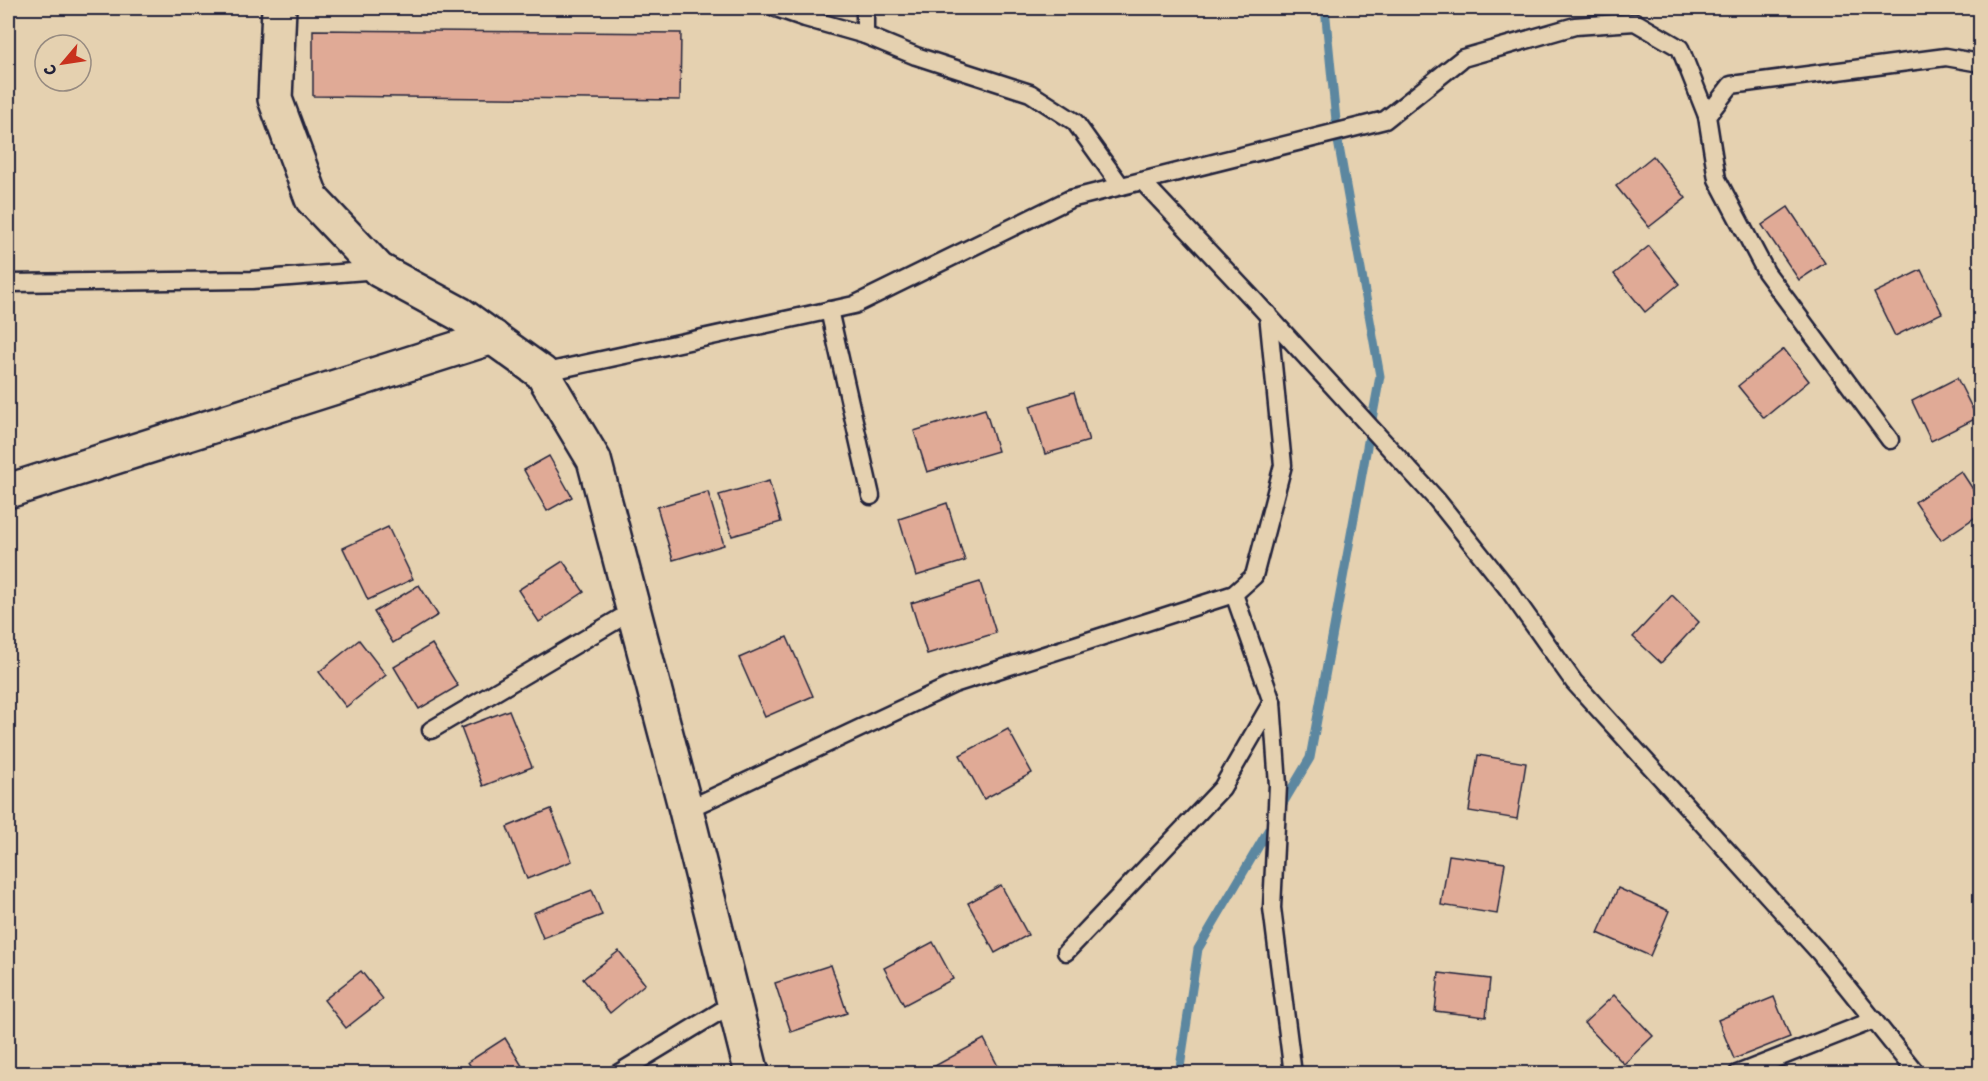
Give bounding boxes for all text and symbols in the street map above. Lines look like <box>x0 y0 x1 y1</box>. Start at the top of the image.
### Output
north arrow <box>33 33 93 93</box>
text: С <box>39 60 62 79</box>

